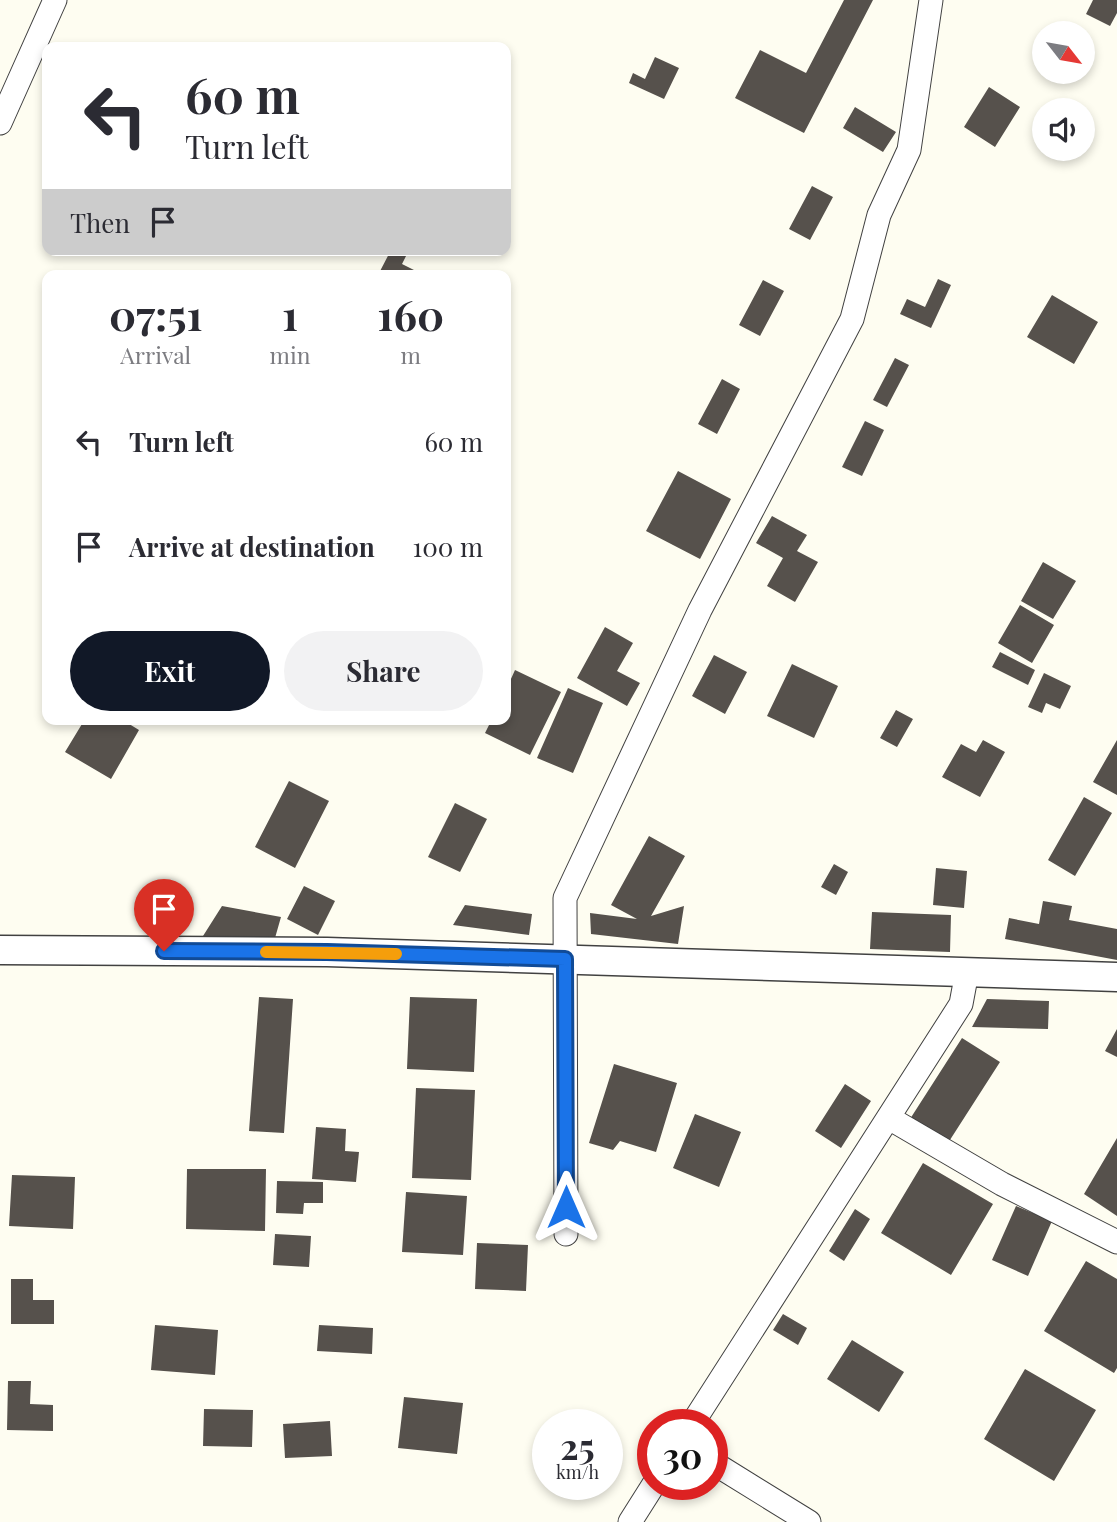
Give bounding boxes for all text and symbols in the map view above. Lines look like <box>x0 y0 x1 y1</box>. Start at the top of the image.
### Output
north arrow <box>1032 21 1096 84</box>
map controls <box>1032 21 1095 161</box>
text: 60 m <box>185 61 300 126</box>
icon: left <box>70 70 161 161</box>
button: sound <box>1032 98 1095 161</box>
text: Turn left <box>185 124 309 167</box>
icon: arrive <box>144 203 182 241</box>
text: Then <box>70 205 130 240</box>
text: 07:51 <box>109 286 203 342</box>
text: 1 <box>282 286 298 342</box>
text: 160 <box>377 286 444 342</box>
text: Arrival <box>120 339 191 370</box>
text: min <box>270 339 310 370</box>
text: m <box>400 339 421 370</box>
icon: left <box>70 423 108 461</box>
text: Turn left <box>129 424 234 459</box>
text: 60 m <box>424 424 483 459</box>
icon: arrive <box>70 528 108 566</box>
text: Arrive at destination <box>129 529 375 564</box>
text: 100 m <box>413 529 483 564</box>
button: Exit <box>70 631 270 711</box>
button: Share <box>284 631 483 711</box>
pin <box>134 879 194 951</box>
icon: arrive <box>145 890 183 928</box>
position arrow <box>529 1170 603 1244</box>
speed limit sign: 30 <box>637 1409 728 1500</box>
text: 25 <box>560 1422 595 1469</box>
text: km/h <box>556 1460 599 1484</box>

